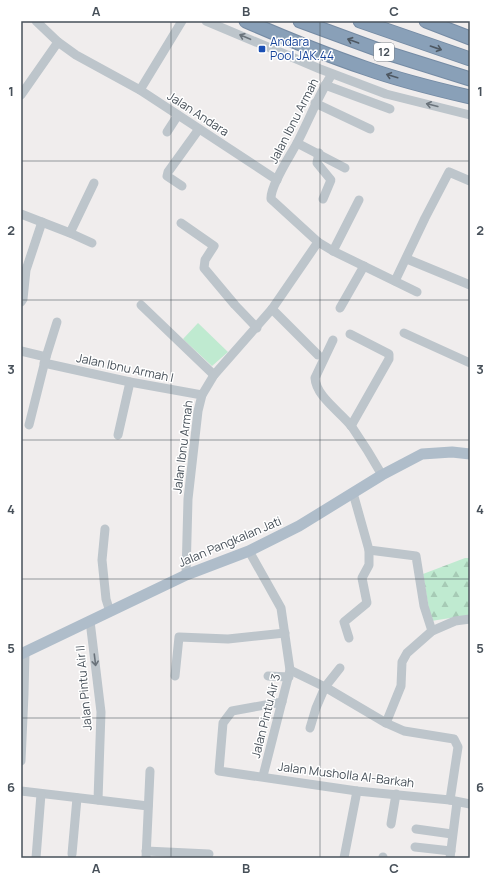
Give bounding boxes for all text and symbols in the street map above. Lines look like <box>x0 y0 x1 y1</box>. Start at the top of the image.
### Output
text: A <box>92 2 101 20</box>
text: B <box>242 2 250 20</box>
text: C <box>389 2 399 20</box>
one-way arrow <box>239 33 251 40</box>
place label: Andara Pool JAK.44 <box>270 33 334 64</box>
one-way arrow <box>347 37 360 44</box>
road number: 12 <box>374 43 394 61</box>
marker: Andara Pool JAK.44 <box>257 44 267 54</box>
one-way arrow <box>430 45 443 52</box>
one-way arrow <box>386 72 399 79</box>
street label: Jalan Ibnu Armah <box>265 75 322 166</box>
text: 1 <box>8 82 14 100</box>
text: 1 <box>477 82 483 100</box>
street label: Jalan Andara <box>164 87 232 140</box>
one-way arrow <box>426 101 439 109</box>
text: 2 <box>7 221 15 239</box>
text: 2 <box>476 221 484 239</box>
street label: Jalan Ibnu Armah I <box>75 349 175 386</box>
text: 3 <box>7 360 15 378</box>
text: 3 <box>476 360 484 378</box>
street label: Jalan Ibnu Armah <box>168 399 197 494</box>
text: 4 <box>7 500 15 518</box>
text: 4 <box>476 500 484 518</box>
street label: Jalan Pangkalan Jati <box>176 512 284 571</box>
text: 5 <box>7 639 15 657</box>
text: 5 <box>476 639 484 657</box>
street label: Jalan Pintu Air II <box>71 645 96 731</box>
one-way arrow <box>91 653 98 666</box>
street label: Jalan Pintu Air 3 <box>247 672 284 760</box>
street label: Jalan Musholla Al-Barkah <box>277 758 415 791</box>
text: 6 <box>7 778 15 796</box>
text: 6 <box>476 778 484 796</box>
text: A <box>92 859 101 877</box>
text: B <box>242 859 250 877</box>
text: C <box>389 859 399 877</box>

